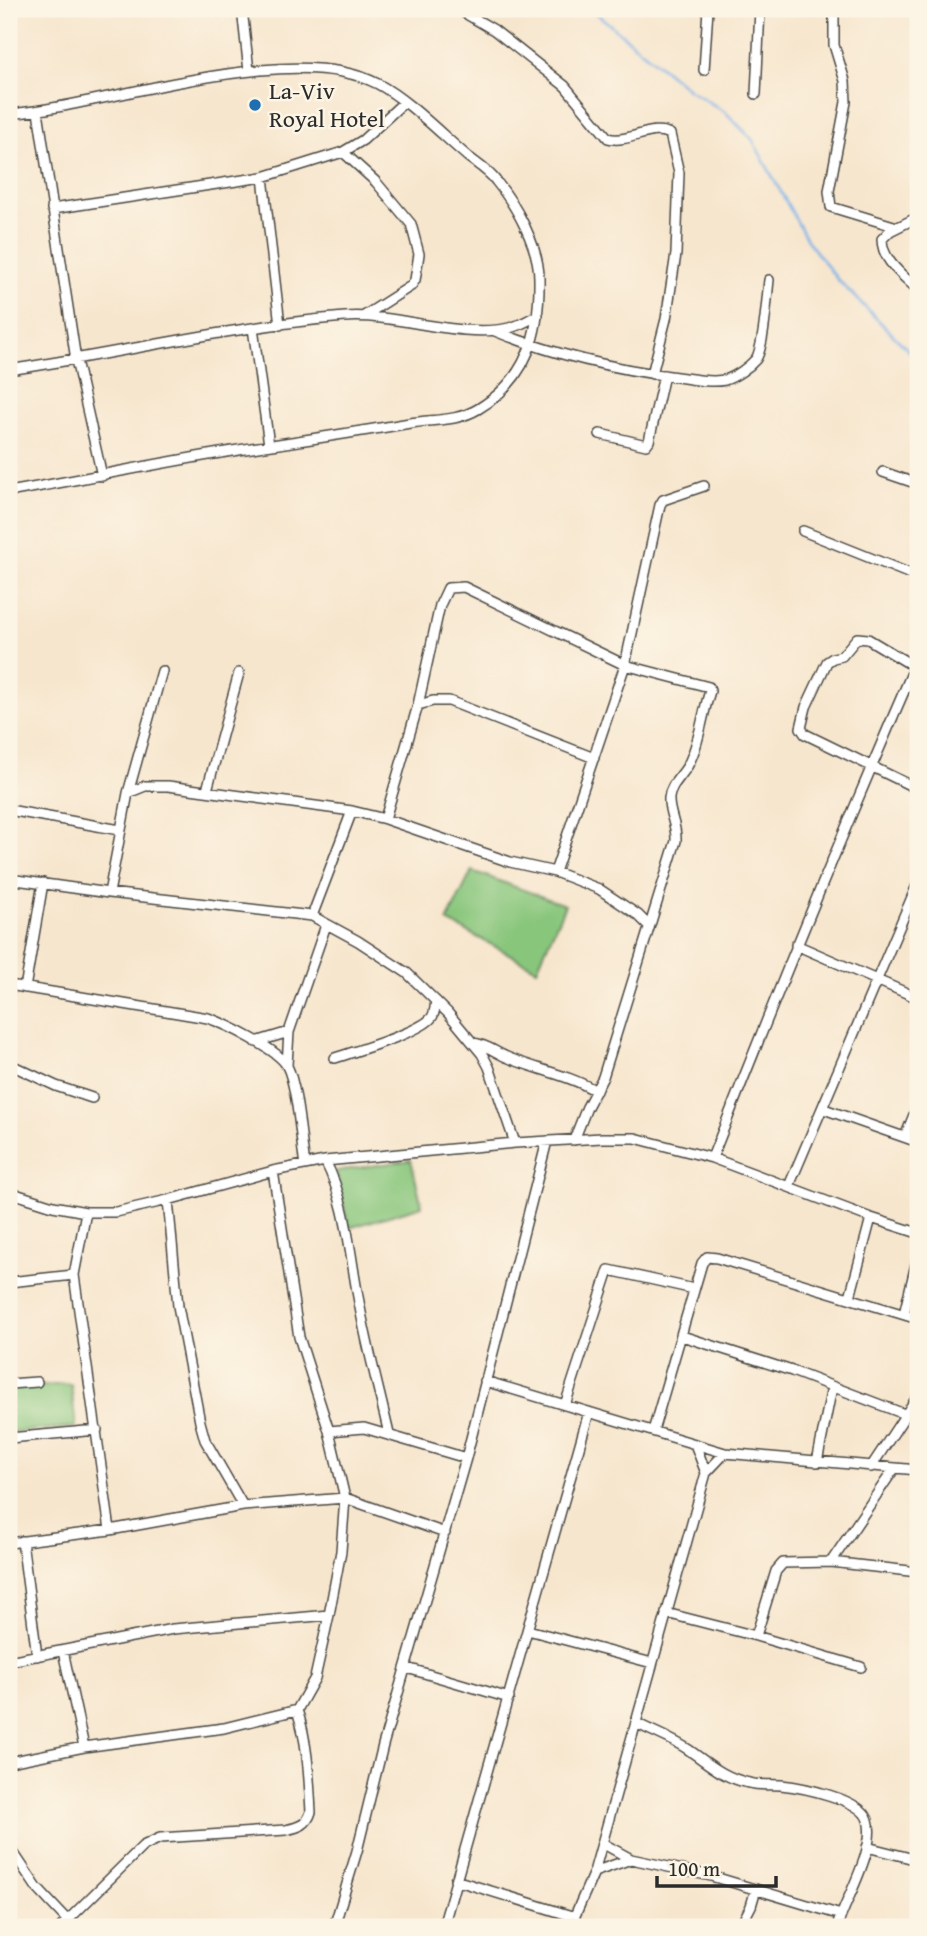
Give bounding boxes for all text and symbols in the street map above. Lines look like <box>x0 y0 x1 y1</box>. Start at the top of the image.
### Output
place label: La-Viv Royal Hotel <box>269 73 385 136</box>
marker: La-Viv Royal Hotel <box>247 97 263 113</box>
scale bar <box>657 1845 776 1889</box>
text: 100 m <box>668 1853 720 1884</box>

